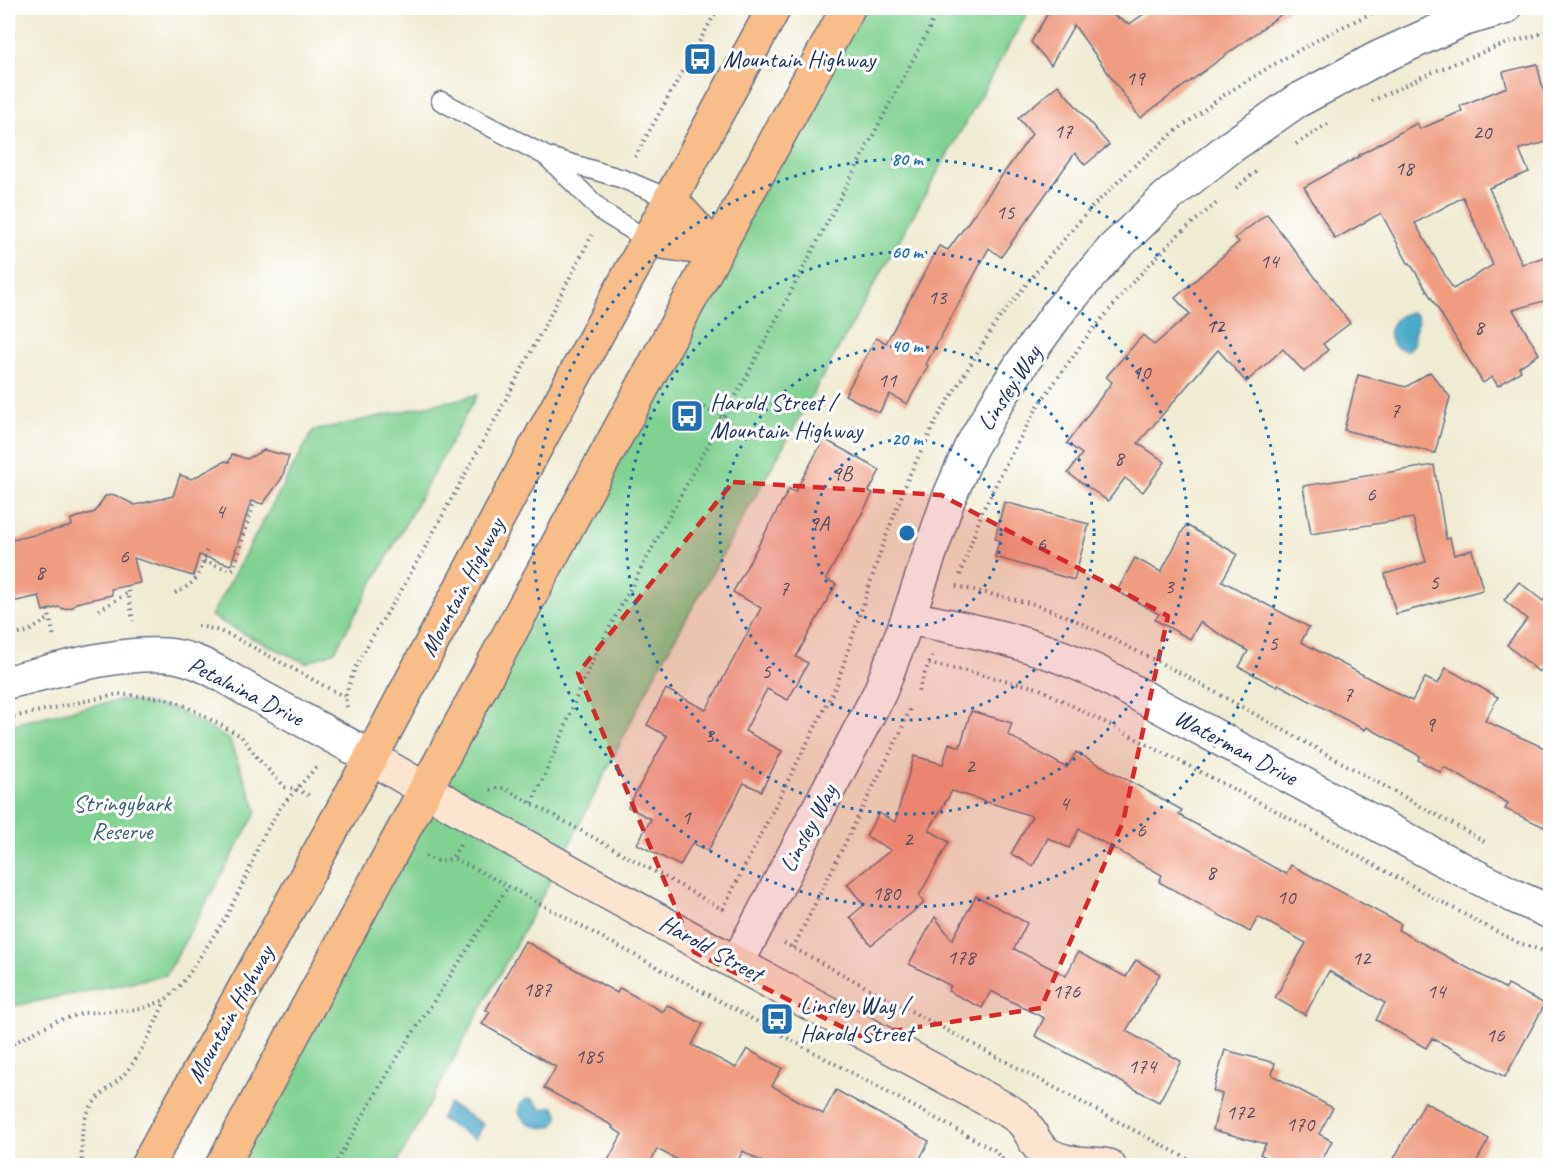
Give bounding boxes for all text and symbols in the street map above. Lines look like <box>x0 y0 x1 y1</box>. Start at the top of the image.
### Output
bus stop icon: Mountain Highway <box>682 41 718 77</box>
place label: Mountain Highway <box>723 44 877 74</box>
house number: 19 <box>1126 65 1146 91</box>
house number: 17 <box>1054 118 1074 144</box>
house number: 20 <box>1473 119 1493 145</box>
text: 80 m <box>892 148 924 170</box>
house number: 18 <box>1395 155 1416 181</box>
house number: 15 <box>996 199 1016 225</box>
text: 60 m <box>891 241 924 263</box>
house number: 14 <box>1260 248 1281 274</box>
house number: 13 <box>928 284 948 310</box>
house number: 12 <box>1206 313 1226 339</box>
house number: 8 <box>1474 314 1486 340</box>
text: 40 m <box>892 335 924 357</box>
street label: Linsley Way <box>971 338 1048 436</box>
house number: 10 <box>1132 359 1152 385</box>
house number: 11 <box>878 367 898 393</box>
place label: Harold Street / Mountain Highway <box>710 387 864 445</box>
house number: 7 <box>1390 397 1401 423</box>
bus stop icon: Harold Street / Mountain Highway <box>669 398 705 434</box>
text: 20 m <box>892 428 924 450</box>
house number: 8 <box>1114 445 1126 471</box>
house number: 9B <box>832 460 854 486</box>
house number: 6 <box>1366 481 1376 507</box>
house number: 4 <box>215 498 227 524</box>
house number: 9A <box>809 510 830 536</box>
street label: Mountain Highway <box>413 511 512 661</box>
centre of rings <box>897 523 917 543</box>
house number: 6 <box>1036 531 1046 557</box>
house number: 6 <box>119 543 129 569</box>
house number: 8 <box>35 559 47 585</box>
house number: 5 <box>1429 569 1440 595</box>
house number: 3 <box>1164 573 1175 599</box>
house number: 7 <box>779 575 790 601</box>
house number: 5 <box>1268 630 1279 656</box>
street label: Petalnina Drive <box>183 649 311 734</box>
house number: 5 <box>761 658 772 684</box>
house number: 7 <box>1343 681 1354 707</box>
street label: Waterman Drive <box>1169 702 1304 793</box>
house number: 9 <box>1425 711 1436 737</box>
house number: 3 <box>704 722 715 748</box>
house number: 2 <box>965 753 976 779</box>
street label: Linsley Way <box>772 777 844 877</box>
park label: Stringybark Reserve <box>73 788 173 846</box>
house number: 4 <box>1059 790 1071 816</box>
house number: 1 <box>681 804 692 830</box>
house number: 6 <box>1136 817 1146 843</box>
house number: 2 <box>903 826 914 852</box>
house number: 8 <box>1206 859 1218 885</box>
house number: 180 <box>872 880 902 906</box>
house number: 10 <box>1277 884 1297 910</box>
street label: Harold Street <box>654 908 770 990</box>
street label: Mountain Highway <box>180 939 281 1088</box>
house number: 178 <box>947 944 978 970</box>
house number: 12 <box>1352 945 1372 971</box>
house number: 187 <box>523 976 553 1002</box>
house number: 176 <box>1052 978 1081 1004</box>
house number: 14 <box>1427 978 1448 1004</box>
place label: Linsley Way / Harold Street <box>800 990 916 1048</box>
bus stop icon: Linsley Way / Harold Street <box>759 1001 795 1037</box>
house number: 16 <box>1486 1022 1505 1048</box>
house number: 185 <box>575 1043 605 1069</box>
house number: 174 <box>1128 1053 1159 1079</box>
house number: 172 <box>1226 1099 1256 1125</box>
house number: 170 <box>1286 1111 1316 1137</box>

